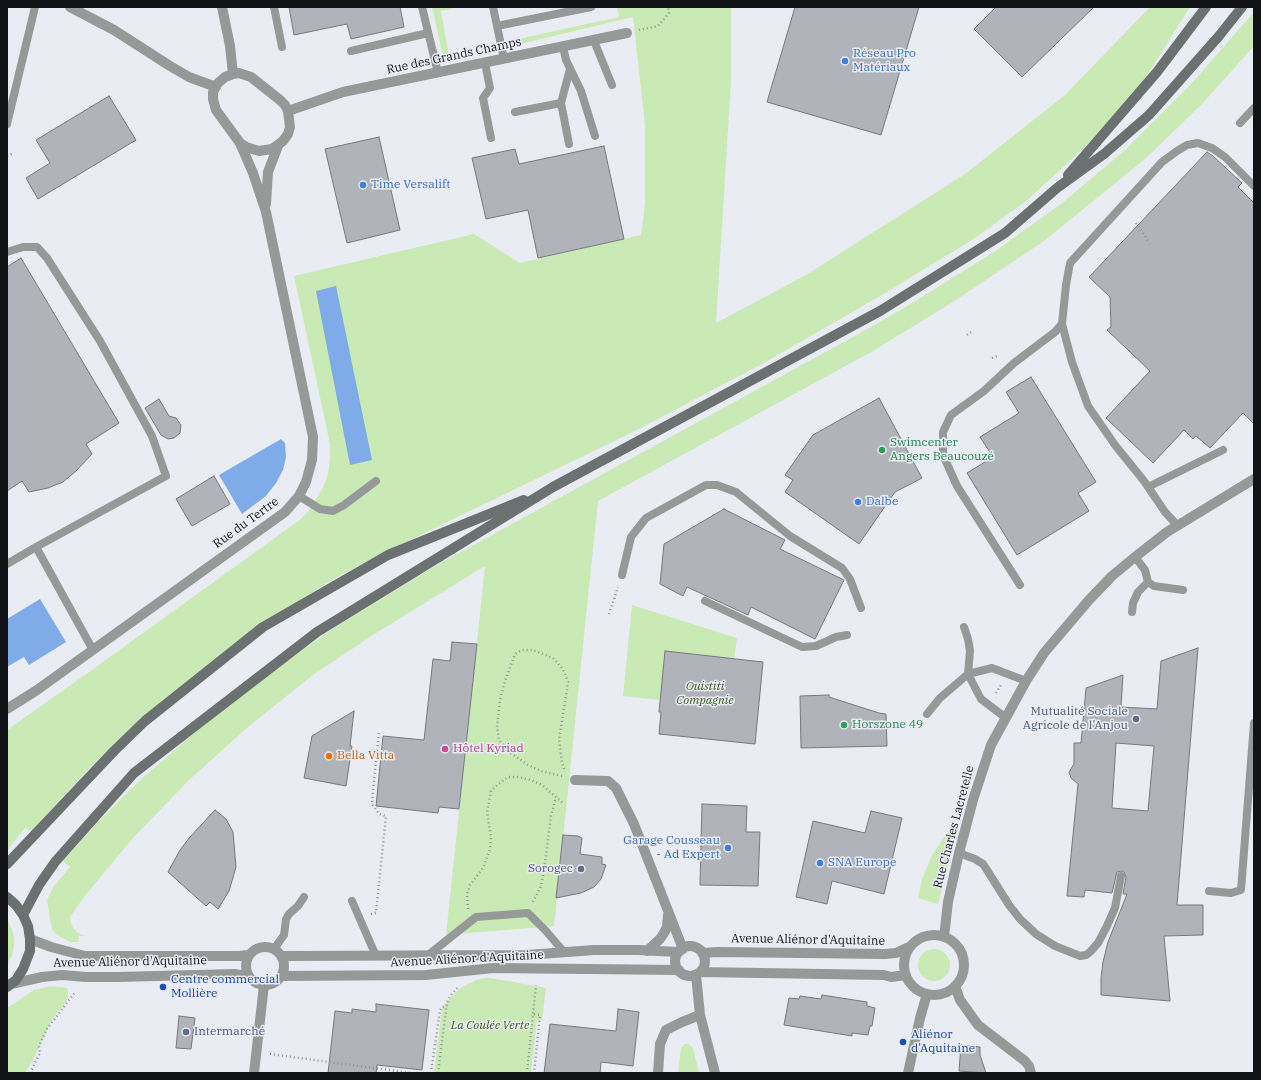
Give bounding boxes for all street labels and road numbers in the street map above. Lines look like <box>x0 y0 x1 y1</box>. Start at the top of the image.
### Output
street label: Rue des Grands Champs <box>385 35 523 77</box>
street label: Rue du Tertre <box>211 494 281 552</box>
street label: Rue Charles Lacretelle <box>931 764 977 890</box>
street label: Avenue Aliénor d'Aquitaine <box>731 931 885 949</box>
street label: Avenue Aliénor d'Aquitaine <box>390 948 544 970</box>
street label: Avenue Aliénor d'Aquitaine <box>53 953 207 971</box>

